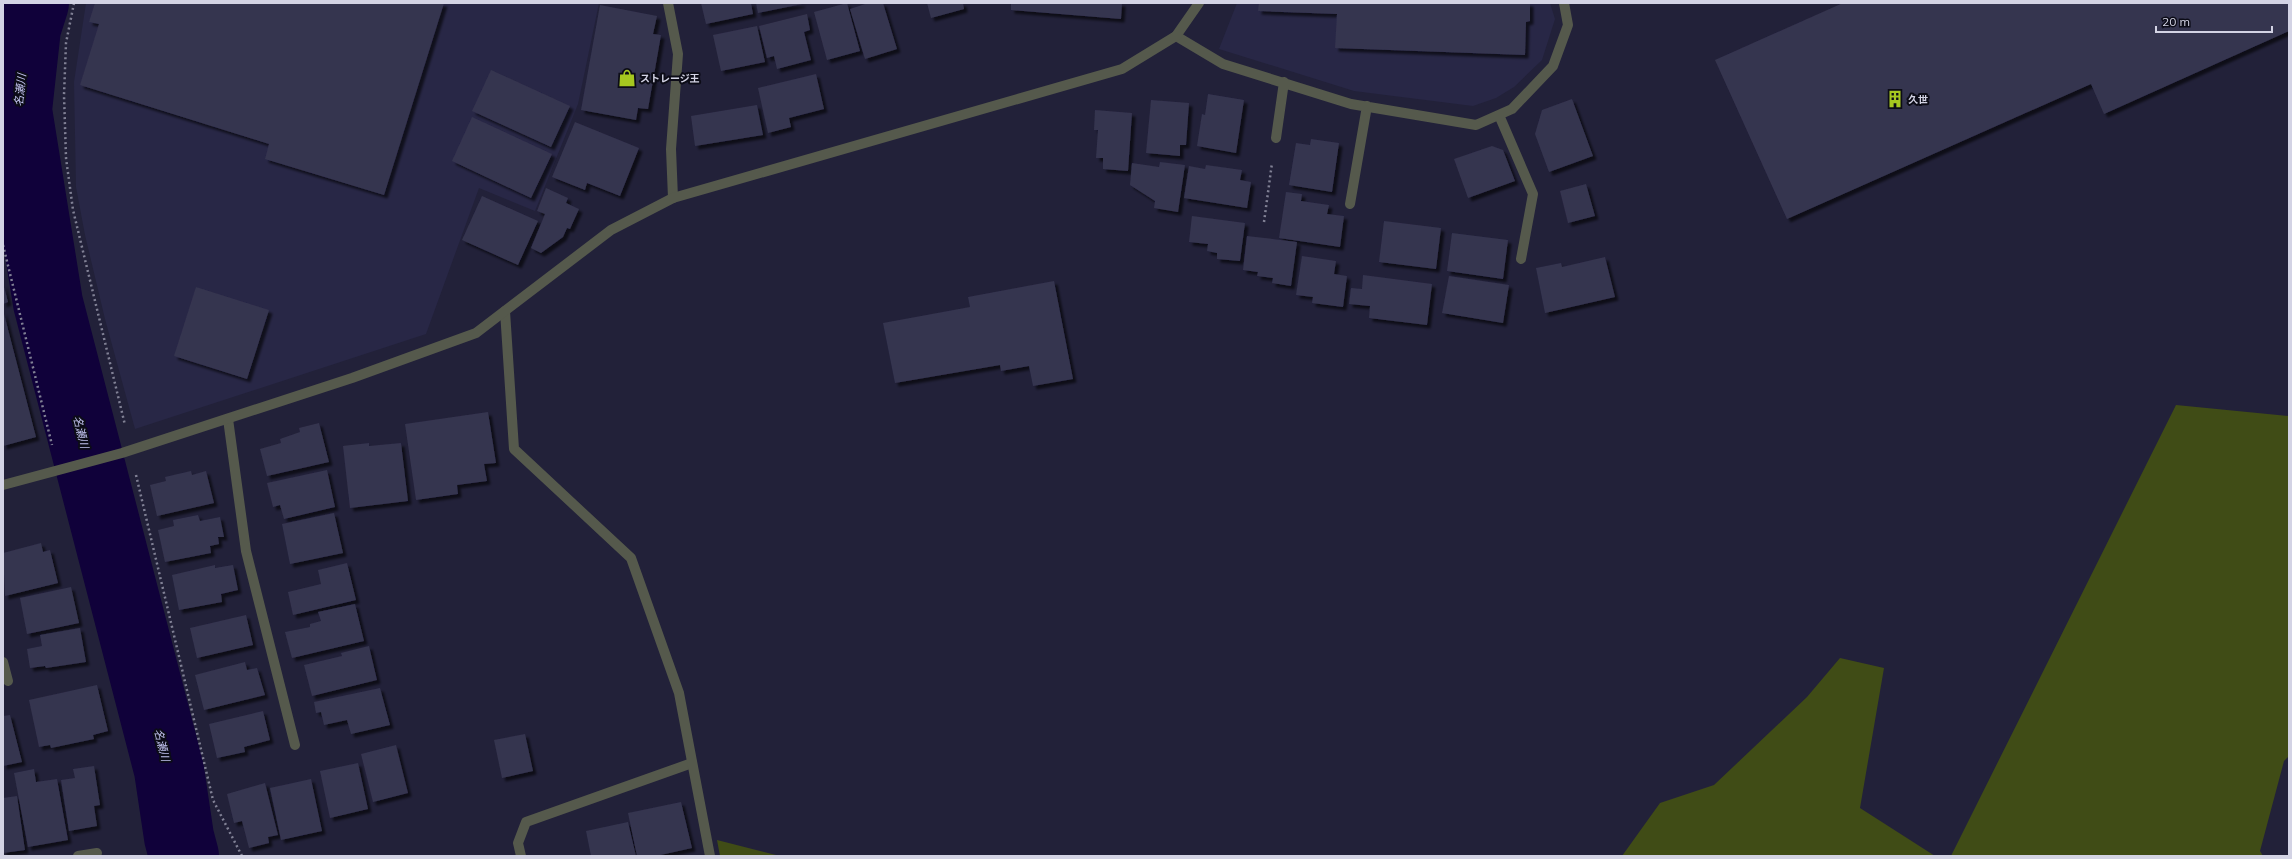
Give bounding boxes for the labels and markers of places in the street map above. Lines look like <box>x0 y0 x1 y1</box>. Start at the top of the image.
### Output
shop icon: ストレージ王 <box>617 68 637 88</box>
place label: ストレージ王 <box>640 72 700 85</box>
building icon: 久世 <box>1885 89 1905 109</box>
place label: 久世 <box>1908 93 1928 106</box>

